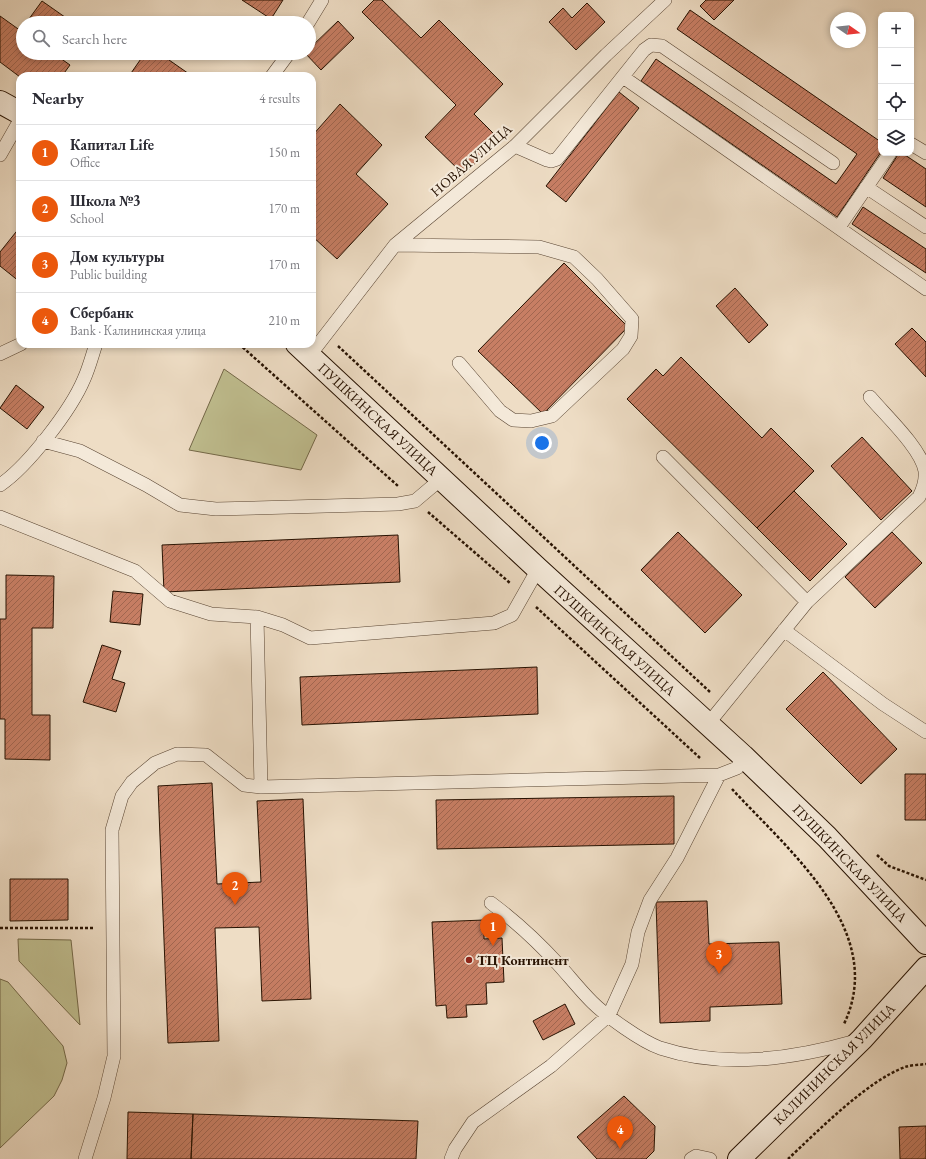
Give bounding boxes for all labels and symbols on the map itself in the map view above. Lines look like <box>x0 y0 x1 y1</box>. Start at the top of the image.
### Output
north arrow <box>830 12 866 48</box>
street label: НОВАЯ УЛИЦА <box>427 120 516 200</box>
street label: ПУШКИНСКАЯ УЛИЦА <box>314 359 442 480</box>
your location <box>532 433 552 453</box>
street label: ПУШКИНСКАЯ УЛИЦА <box>550 581 680 700</box>
street label: ПУШКИНСКАЯ УЛИЦА <box>789 800 911 926</box>
pin: 2 <box>222 872 248 905</box>
pin: 1 <box>480 913 506 946</box>
pin: 3 <box>706 941 732 974</box>
place label: ТЦ Континент <box>477 951 569 969</box>
marker: ТЦ Континент <box>464 955 474 965</box>
street label: КАЛИНИНСКАЯ УЛИЦА <box>769 999 899 1129</box>
pin: 4 <box>607 1116 633 1149</box>

